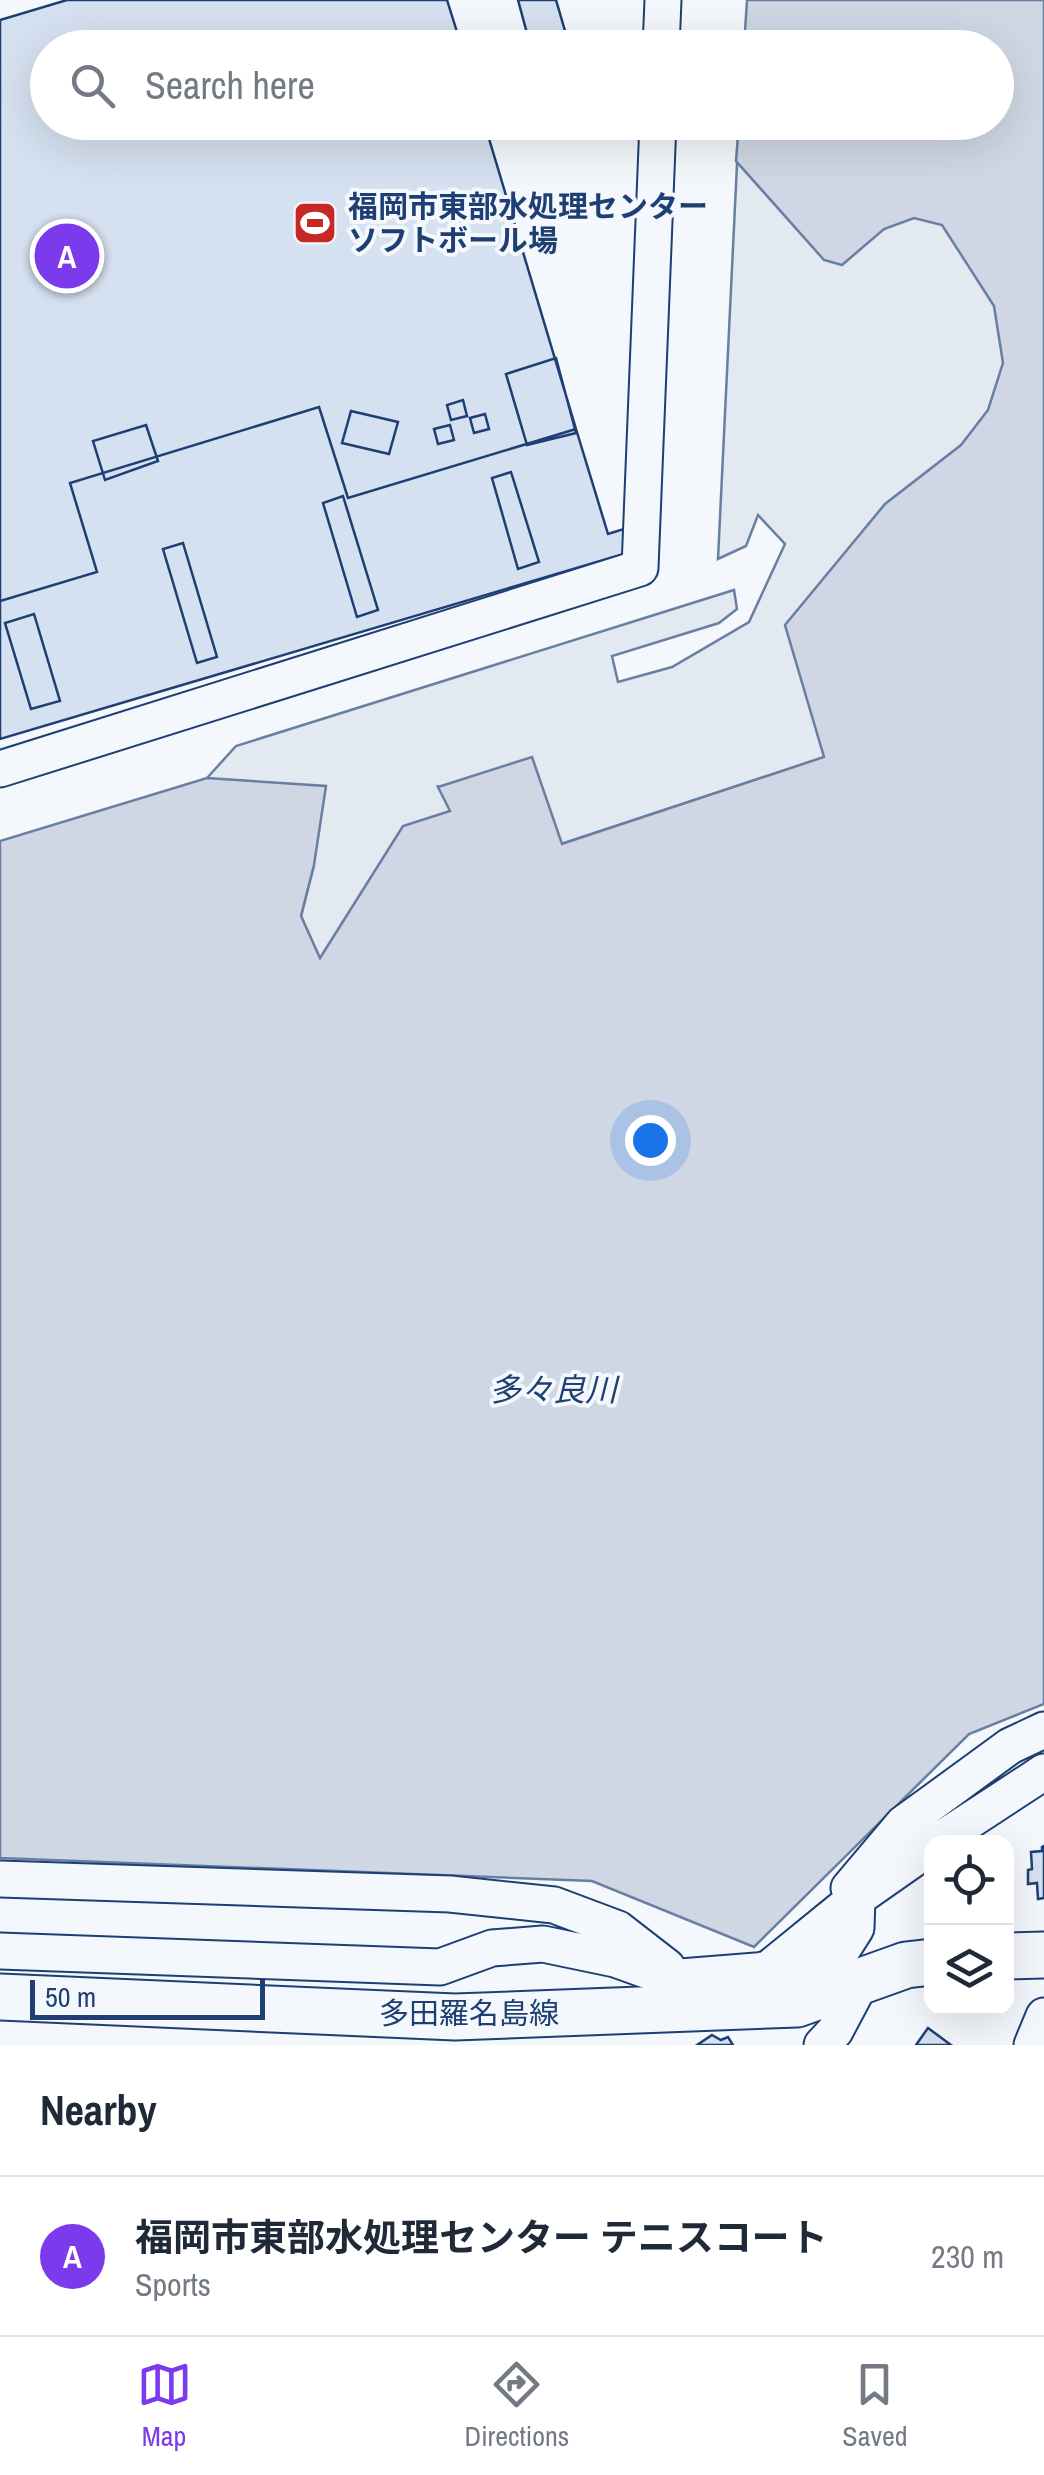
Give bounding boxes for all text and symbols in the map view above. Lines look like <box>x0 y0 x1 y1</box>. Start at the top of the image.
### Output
search box <box>30 30 1014 140</box>
icon: search <box>65 58 120 113</box>
text: Search here <box>145 60 315 111</box>
place label: 福岡市東部水処理センター ソフトボール場 <box>348 186 708 260</box>
sports icon: 福岡市東部水処理センター ソフトボール場 <box>292 200 338 246</box>
pin: A <box>34 218 100 294</box>
your location <box>625 1115 676 1166</box>
water label: 多々良川 <box>489 1368 620 1411</box>
map controls <box>924 1835 1014 2015</box>
button: locate <box>924 1835 1014 1925</box>
button: layers <box>924 1925 1014 2015</box>
scale bar <box>30 1975 265 2020</box>
text: 50 m <box>45 1978 96 2016</box>
street label: 多田羅名島線 <box>379 1993 559 2033</box>
text: Nearby <box>40 2082 157 2138</box>
text: 福岡市東部水処理センター テニスコート <box>135 2212 828 2263</box>
text: A <box>63 2235 82 2278</box>
text: 230 m <box>931 2235 1004 2278</box>
text: Sports <box>135 2263 211 2306</box>
tab: Map <box>137 2357 192 2455</box>
tab: Directions <box>465 2357 569 2455</box>
tab: Saved <box>842 2357 907 2455</box>

